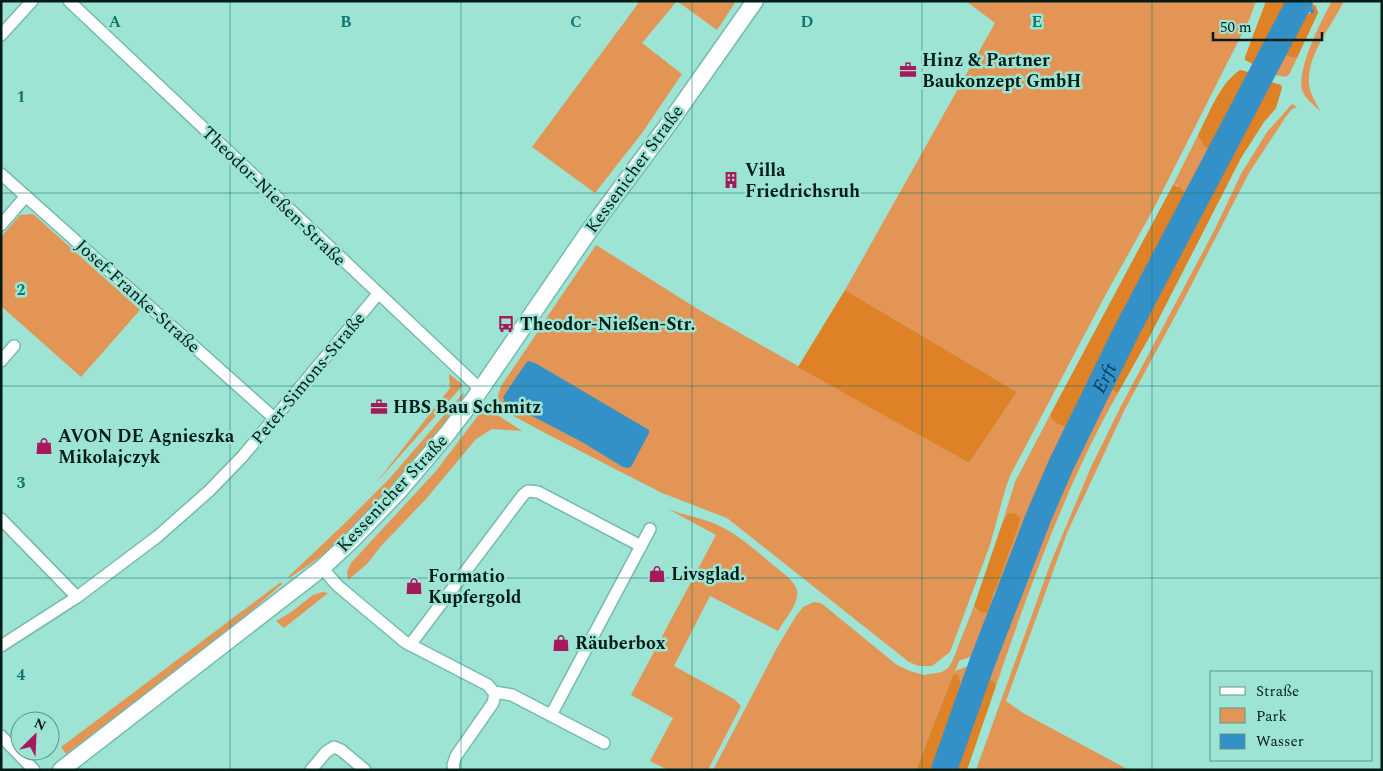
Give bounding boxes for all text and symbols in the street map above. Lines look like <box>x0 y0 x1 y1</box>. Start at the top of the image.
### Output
text: A <box>109 10 122 34</box>
text: B <box>340 10 352 34</box>
text: C <box>570 10 582 34</box>
text: D <box>801 10 814 34</box>
text: E <box>1032 10 1042 34</box>
scale bar <box>1213 10 1322 42</box>
text: 50 m <box>1220 16 1252 39</box>
place label: Hinz & Partner Baukonzept GmbH <box>922 47 1081 95</box>
office icon: Hinz & Partner Baukonzept GmbH <box>898 60 918 80</box>
text: 1 <box>17 85 25 109</box>
street label: Kessenicher Straße <box>579 100 690 239</box>
street label: Theodor-Nießen-Straße <box>195 120 352 273</box>
place label: Villa Friedrichsruh <box>745 157 860 205</box>
building icon: Villa Friedrichsruh <box>721 170 741 190</box>
street label: Josef-Franke-Straße <box>69 233 206 360</box>
text: 2 <box>17 278 26 302</box>
street label: Peter-Simons-Straße <box>245 306 372 451</box>
place label: Theodor-Nießen-Str. <box>520 311 695 338</box>
bus stop icon: Theodor-Nießen-Str. <box>496 314 516 334</box>
water label: Erft <box>1085 357 1125 398</box>
place label: HBS Bau Schmitz <box>393 394 541 421</box>
office icon: HBS Bau Schmitz <box>369 397 389 417</box>
place label: AVON DE Agnieszka Mikolajczyk <box>58 423 235 471</box>
street label: Kessenicher Straße <box>330 428 454 558</box>
shop icon: AVON DE Agnieszka Mikolajczyk <box>34 436 54 456</box>
text: 3 <box>17 471 26 495</box>
place label: Livsglad. <box>671 561 745 588</box>
place label: Formatio Kupfergold <box>428 563 522 611</box>
shop icon: Livsglad. <box>647 564 667 584</box>
shop icon: Formatio Kupfergold <box>404 576 424 596</box>
place label: Räuberbox <box>575 630 666 657</box>
shop icon: Räuberbox <box>551 633 571 653</box>
text: 4 <box>17 663 26 687</box>
legend <box>1210 671 1373 761</box>
text: Straße <box>1256 680 1299 703</box>
text: Park <box>1256 705 1287 728</box>
north arrow <box>10 711 60 761</box>
text: N <box>31 713 50 736</box>
text: Wasser <box>1256 730 1304 753</box>

